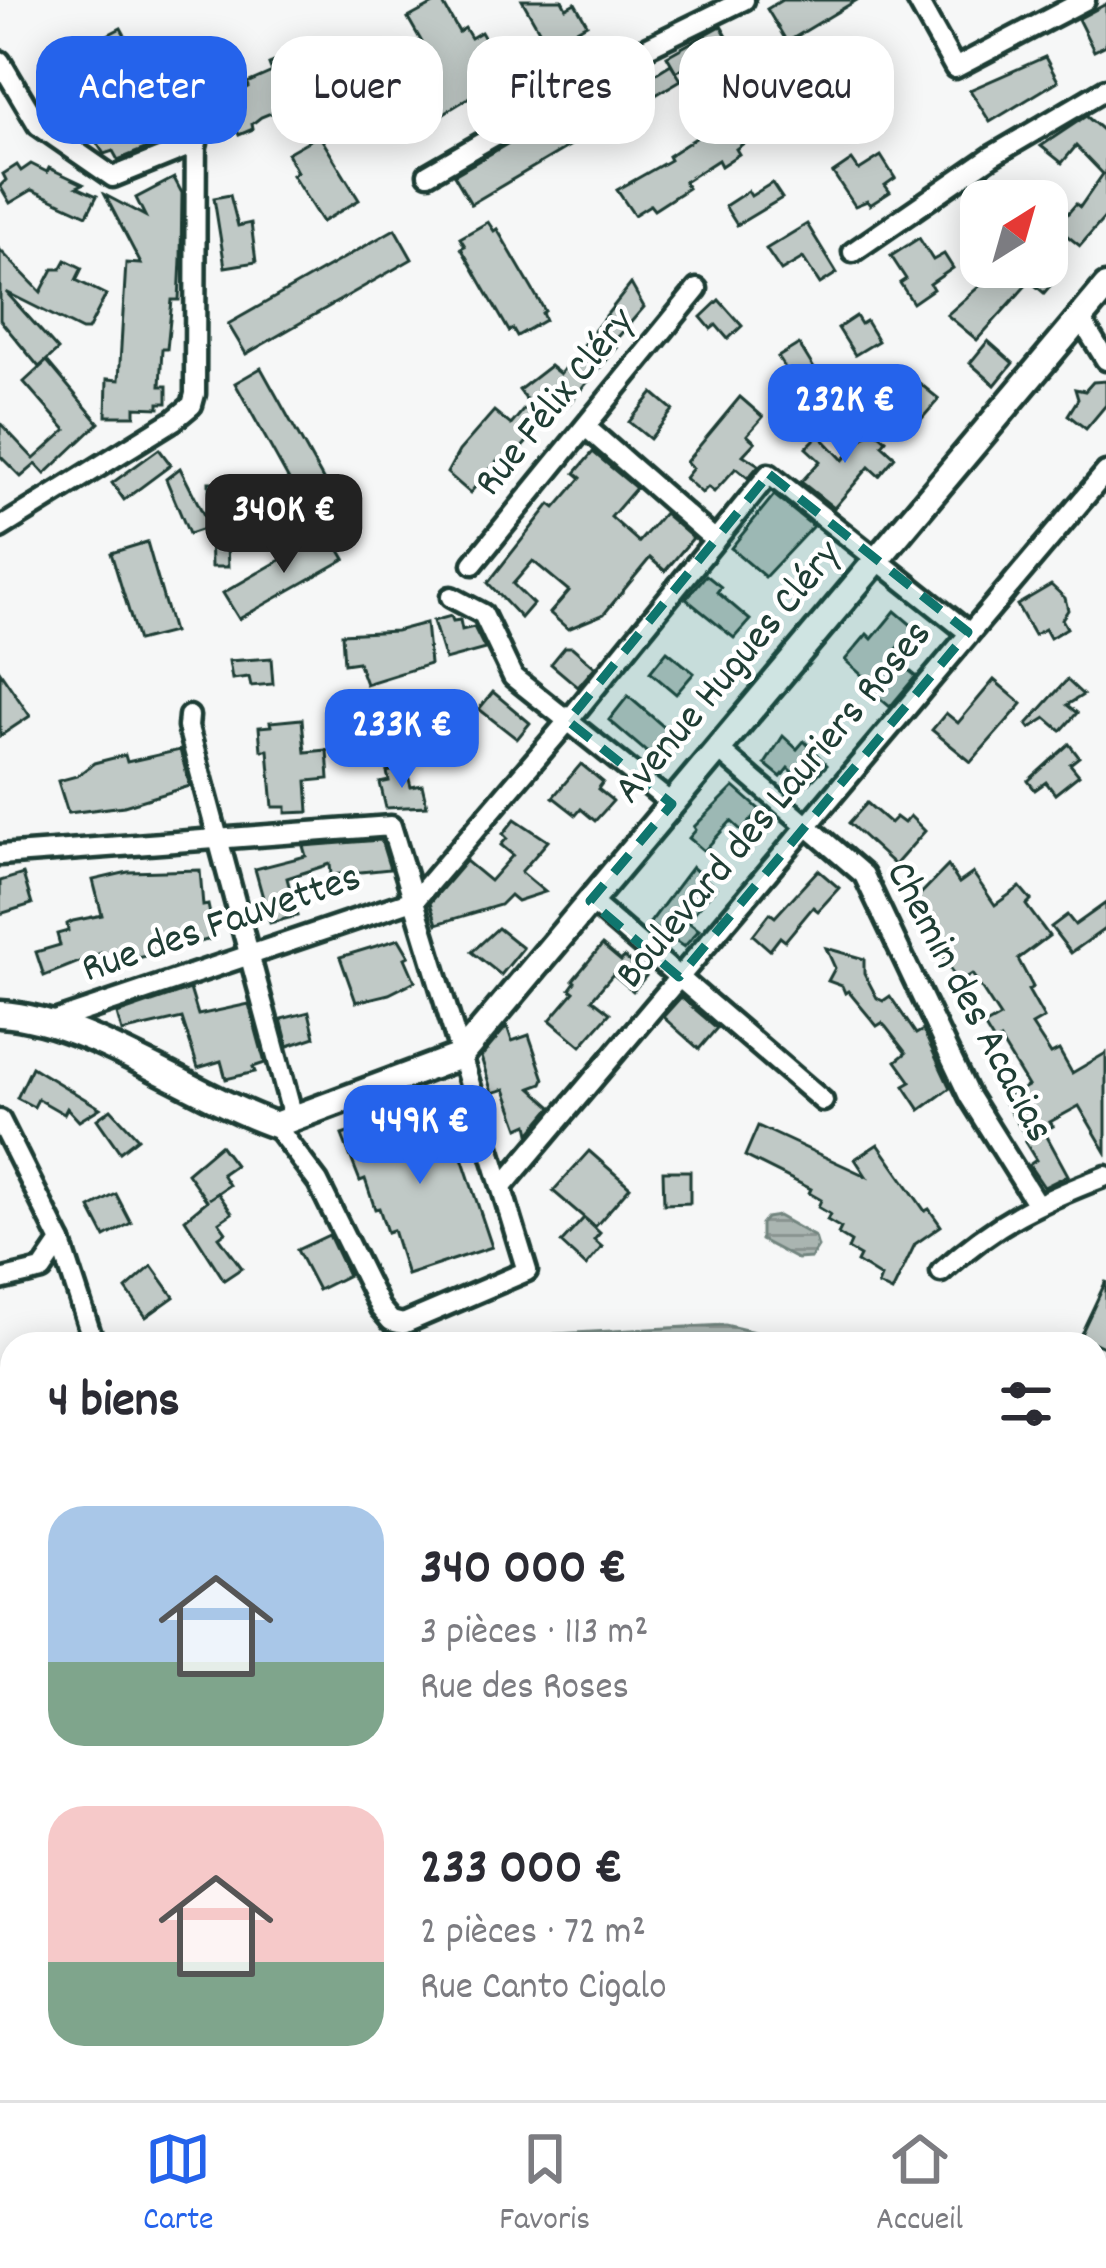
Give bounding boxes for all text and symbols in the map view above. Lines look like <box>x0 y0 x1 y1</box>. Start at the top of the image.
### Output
chip: Acheter <box>36 36 247 144</box>
chip: Louer <box>271 36 443 144</box>
chip: Filtres <box>467 36 655 144</box>
chip: Nouveau <box>679 36 894 144</box>
north arrow <box>960 180 1068 288</box>
map controls <box>960 180 1068 288</box>
street label: Rue Félix Cléry <box>462 296 653 511</box>
pin: 232K € <box>747 364 943 466</box>
text: 232K € <box>795 375 895 430</box>
pin: 340K € <box>186 474 382 576</box>
text: 340K € <box>232 485 336 540</box>
street label: Avenue Hugues Cléry <box>602 528 859 819</box>
street label: Boulevard des Lauriers Roses <box>603 608 949 1004</box>
pin: 233K € <box>304 689 500 791</box>
text: 233K € <box>352 700 452 755</box>
street label: Rue des Fauvettes <box>74 850 370 1002</box>
street label: Chemin des Acacias <box>868 852 1066 1154</box>
pin: 449K € <box>322 1085 518 1187</box>
text: 449K € <box>371 1096 469 1151</box>
text: 4 biens <box>48 1368 180 1440</box>
icon: filters <box>993 1371 1059 1437</box>
text: 340 000 € <box>420 1535 627 1607</box>
icon: home <box>144 1554 288 1698</box>
text: 3 pièces · 113 m² <box>420 1607 649 1662</box>
text: Rue des Roses <box>420 1662 629 1717</box>
text: 233 000 € <box>420 1835 623 1907</box>
icon: home <box>144 1854 288 1998</box>
text: 2 pièces · 72 m² <box>420 1907 646 1962</box>
text: Rue Canto Cigalo <box>420 1962 667 2017</box>
tab: Carte <box>143 2126 214 2245</box>
tab: Favoris <box>499 2126 590 2245</box>
tab: Accueil <box>876 2126 963 2245</box>

